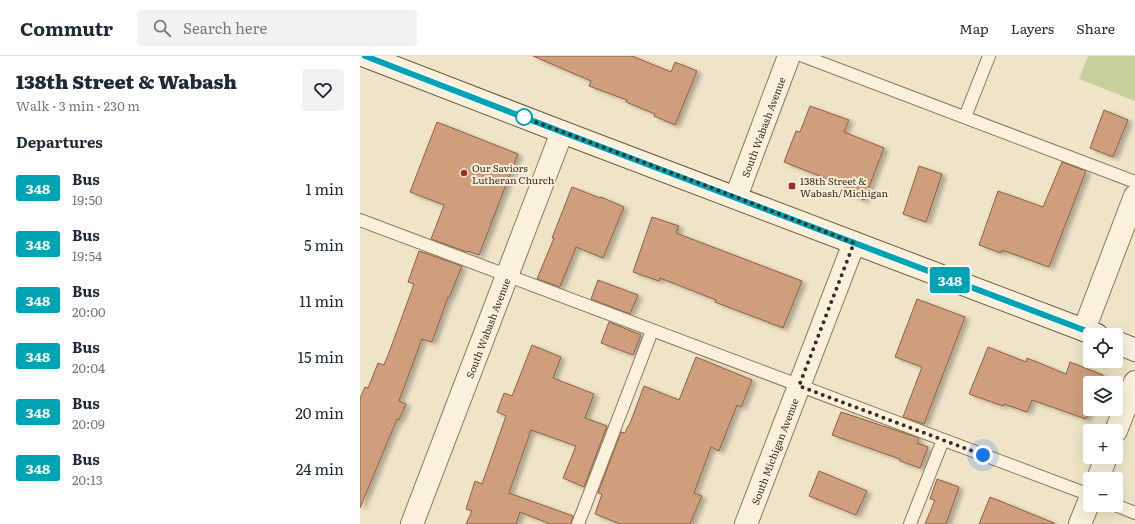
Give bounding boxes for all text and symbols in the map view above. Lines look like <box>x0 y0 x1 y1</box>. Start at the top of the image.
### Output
search box <box>137 10 417 46</box>
text: Commutr <box>20 14 113 42</box>
text: Search here <box>183 16 267 39</box>
icon: search <box>151 17 173 39</box>
text: Map <box>959 18 989 38</box>
text: Layers <box>1011 18 1054 38</box>
text: Share <box>1076 18 1115 38</box>
text: 138th Street & Wabash <box>16 67 237 95</box>
button: heart <box>302 69 344 111</box>
street label: South Wabash Avenue <box>737 75 788 179</box>
text: Walk · 3 min · 230 m <box>16 96 140 115</box>
unlabelled marker <box>515 108 533 126</box>
text: Departures <box>16 130 103 153</box>
place label: Our Saviors Lutheran Church <box>472 160 555 187</box>
text: Bus <box>72 167 100 190</box>
marker: Our Saviors Lutheran Church <box>459 168 469 178</box>
place label: 138th Street & Wabash/Michigan <box>800 173 889 200</box>
text: 1 min <box>305 177 344 200</box>
text: 348 <box>26 178 50 198</box>
marker: 138th Street & Wabash/Michigan <box>787 181 797 191</box>
text: 19:50 <box>72 190 103 209</box>
text: Bus <box>72 223 100 246</box>
text: 5 min <box>304 233 344 256</box>
text: 348 <box>26 234 50 254</box>
text: 19:54 <box>72 246 102 265</box>
line badge: 348 <box>927 267 973 293</box>
text: 348 <box>938 270 962 290</box>
street label: South Wabash Avenue <box>461 276 513 380</box>
text: Bus <box>72 279 100 302</box>
text: 11 min <box>299 289 344 312</box>
text: 348 <box>26 290 50 310</box>
text: 20:00 <box>72 302 105 321</box>
map controls <box>1083 328 1123 512</box>
button: locate <box>1083 328 1123 368</box>
text: Bus <box>72 335 100 358</box>
text: 15 min <box>298 345 344 368</box>
text: 348 <box>26 346 50 366</box>
text: 20:04 <box>72 358 105 377</box>
button: layers <box>1083 376 1123 416</box>
text: Bus <box>72 391 100 414</box>
street label: South Michigan Avenue <box>747 396 801 507</box>
text: 20 min <box>295 401 344 424</box>
text: 348 <box>26 402 50 422</box>
text: 20:09 <box>72 414 105 433</box>
button: + <box>1083 424 1123 464</box>
your location <box>973 445 993 465</box>
text: Bus <box>72 447 100 470</box>
text: 24 min <box>296 457 344 480</box>
text: 348 <box>26 458 50 478</box>
text: 20:13 <box>72 470 103 489</box>
button: − <box>1083 472 1123 512</box>

